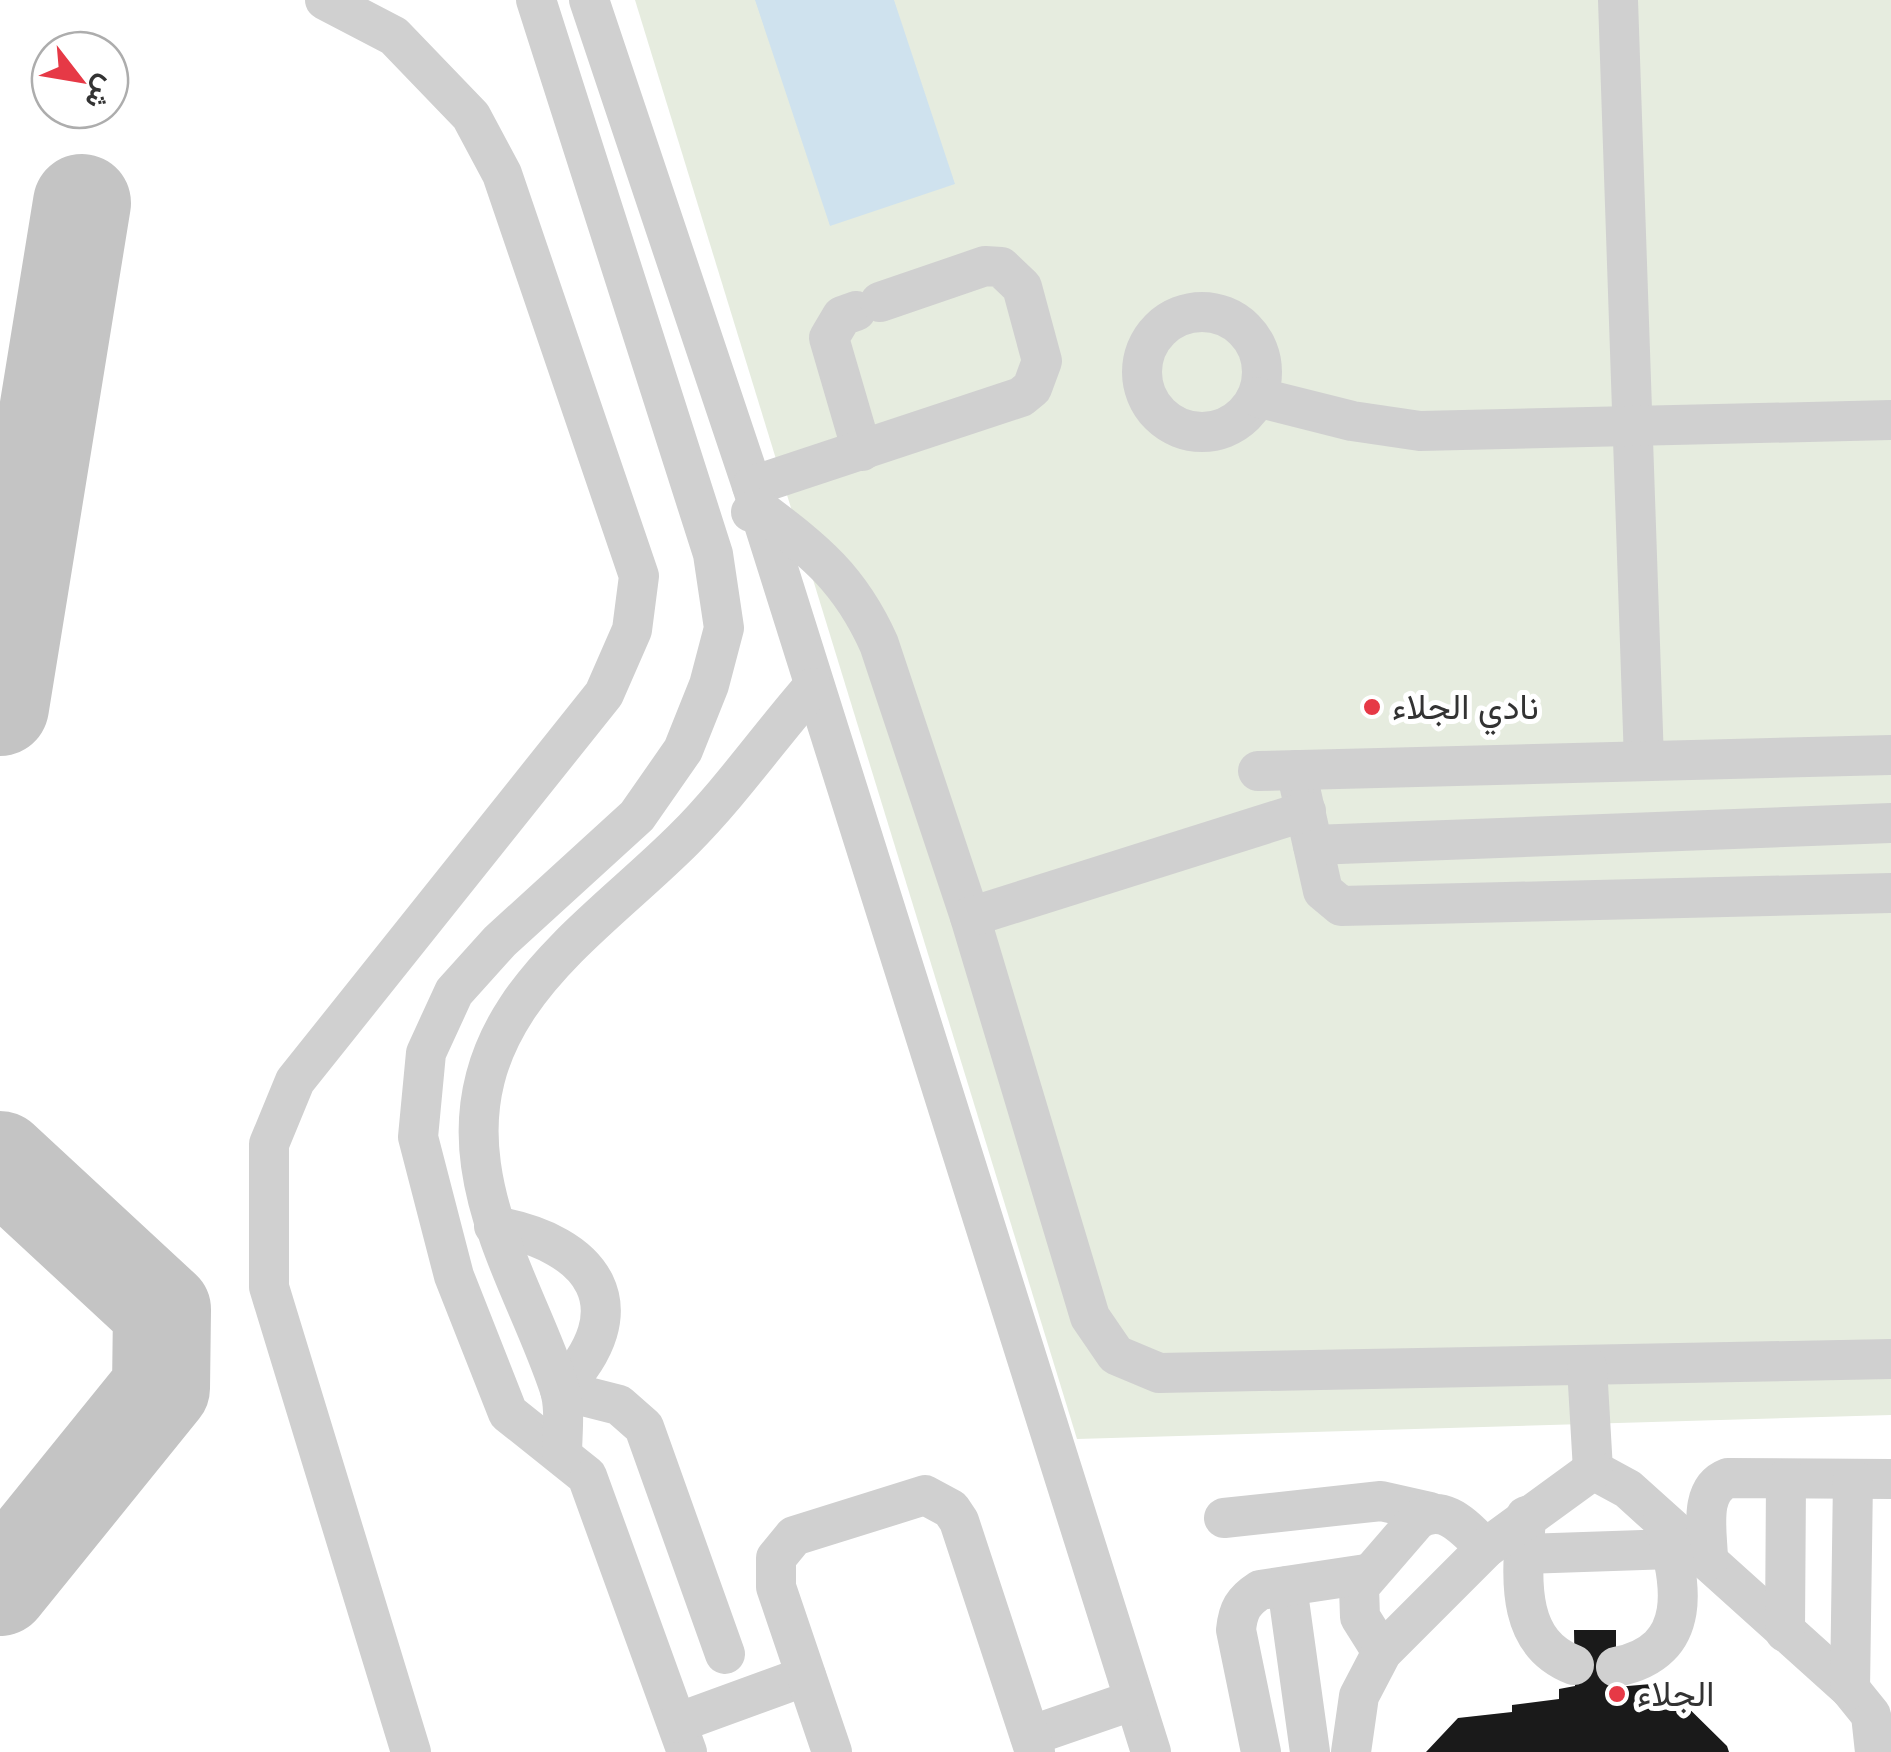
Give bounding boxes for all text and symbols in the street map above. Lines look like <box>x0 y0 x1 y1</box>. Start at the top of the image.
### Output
north arrow <box>30 30 130 130</box>
text: ش <box>78 70 125 116</box>
place label: نادي الجلاء <box>1392 685 1539 736</box>
marker: نادي الجلاء <box>1361 696 1383 718</box>
place label: الجلاء <box>1637 1672 1714 1714</box>
marker: الجلاء <box>1606 1683 1628 1705</box>

